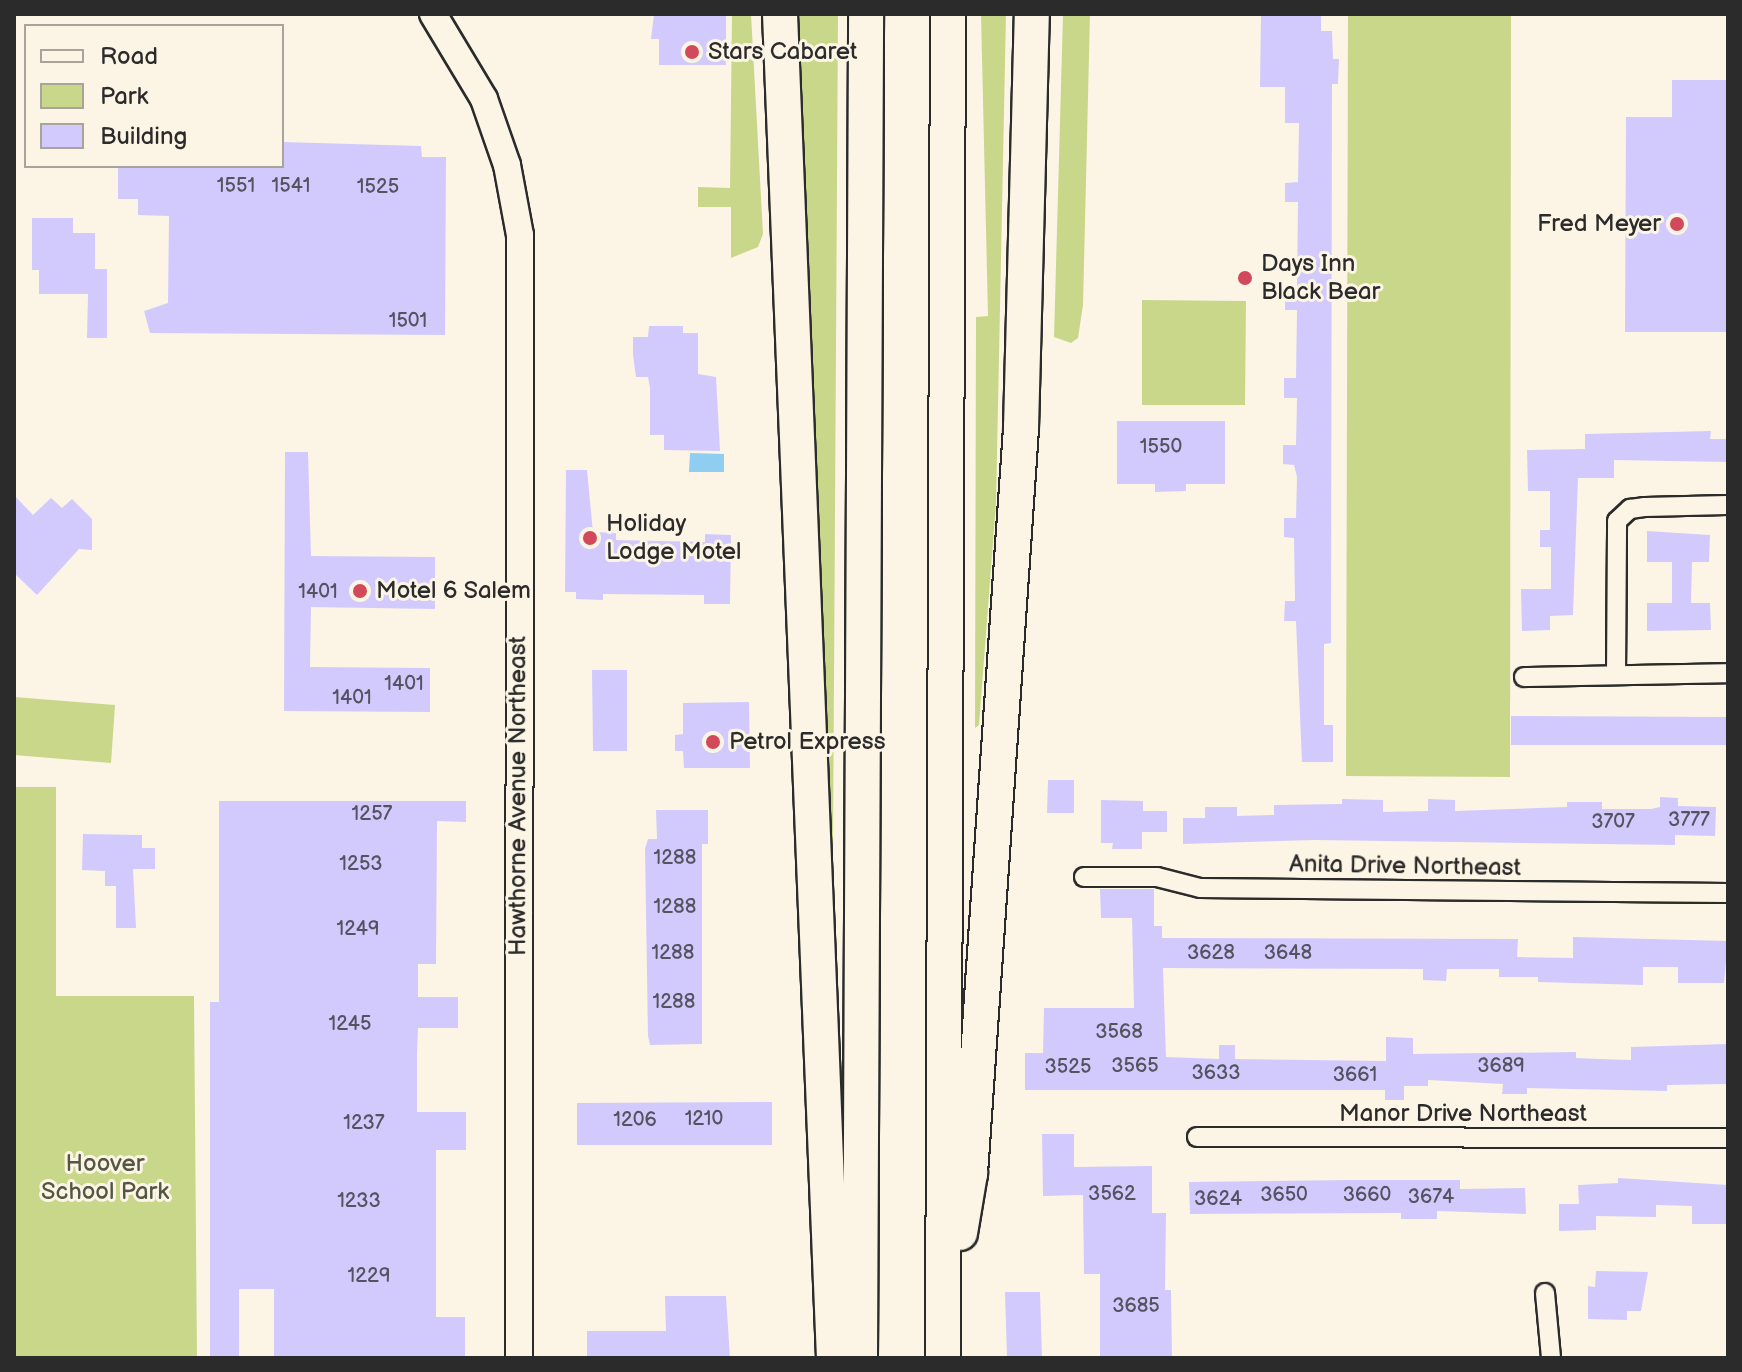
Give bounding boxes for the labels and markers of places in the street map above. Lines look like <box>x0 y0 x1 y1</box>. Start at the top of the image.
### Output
place label: Stars Cabaret <box>708 38 857 66</box>
marker: Stars Cabaret <box>683 43 701 61</box>
place label: Fred Meyer <box>1537 210 1661 238</box>
marker: Fred Meyer <box>1668 215 1686 233</box>
place label: Days Inn Black Bear <box>1261 250 1380 306</box>
marker: Days Inn Black Bear <box>1236 269 1254 287</box>
place label: Holiday Lodge Motel <box>606 510 741 566</box>
marker: Holiday Lodge Motel <box>581 529 599 547</box>
place label: Motel 6 Salem <box>376 577 531 605</box>
marker: Motel 6 Salem <box>351 582 369 600</box>
place label: Petrol Express <box>729 728 886 756</box>
marker: Petrol Express <box>704 733 722 751</box>

